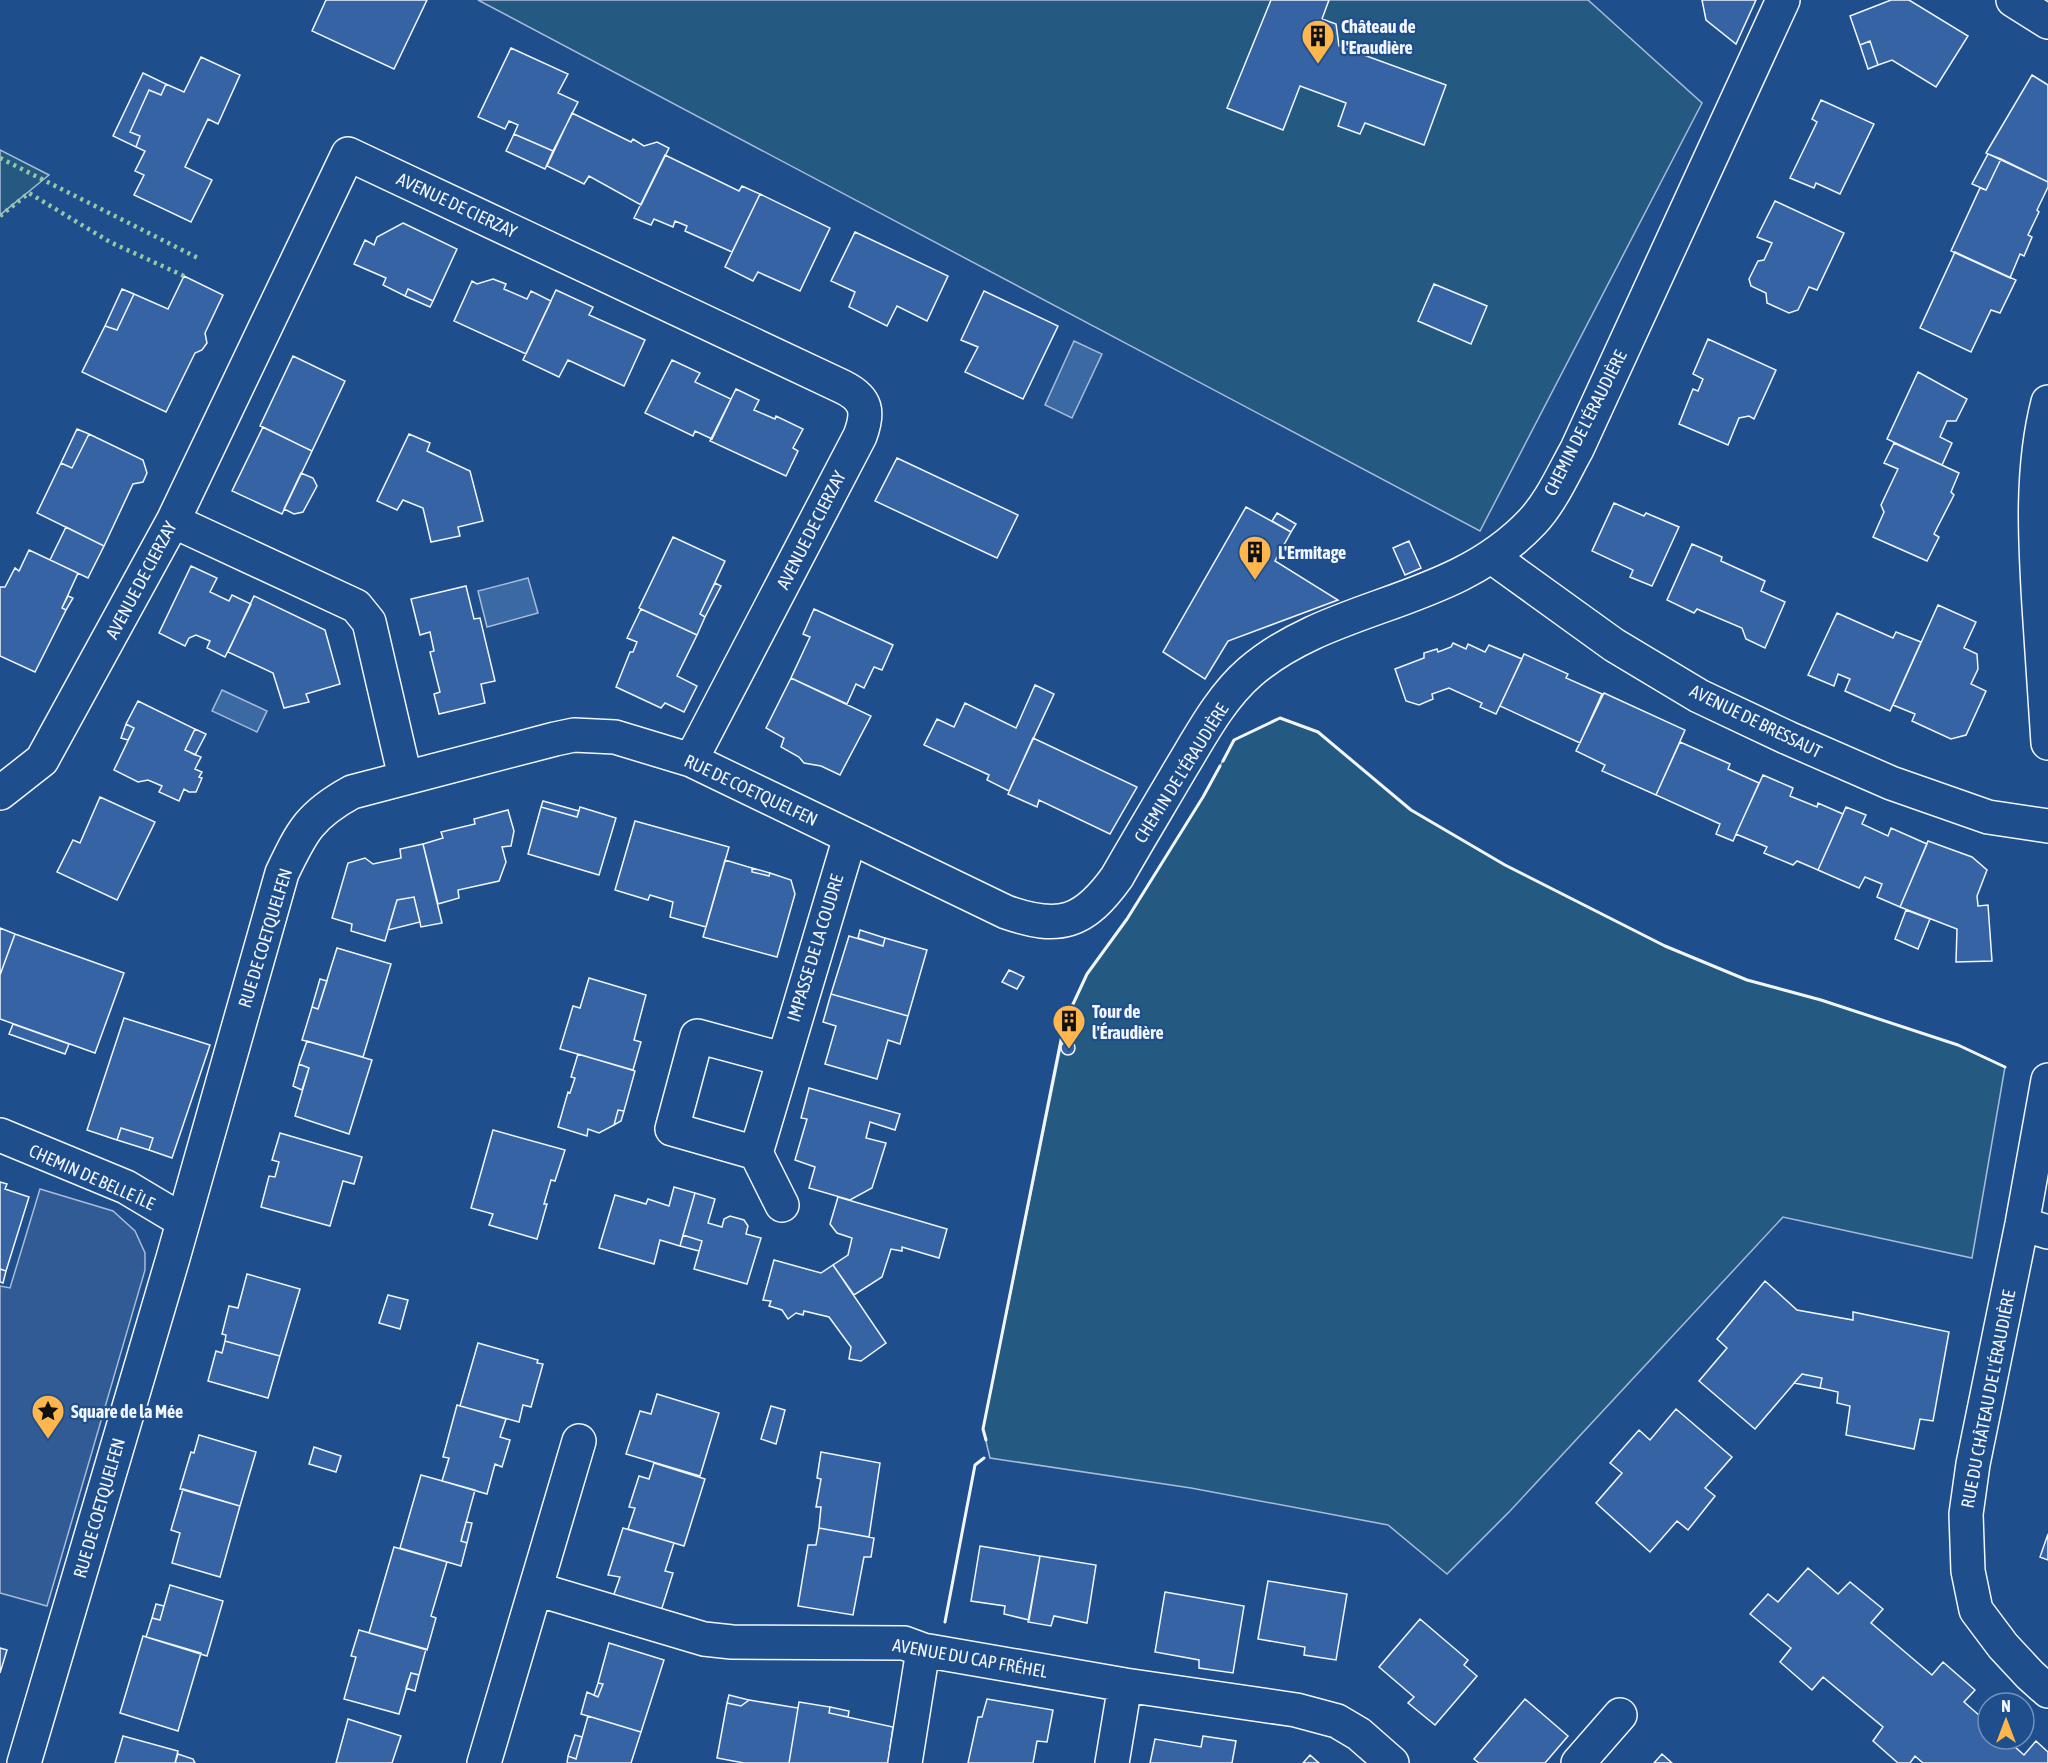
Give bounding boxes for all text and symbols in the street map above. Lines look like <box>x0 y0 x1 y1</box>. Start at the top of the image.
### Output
place label: Château de l'Eraudière <box>1341 16 1416 58</box>
building icon: Château de l'Eraudière <box>1300 18 1336 65</box>
street label: AVENUE DE CIERZAY <box>394 168 520 242</box>
street label: CHEMIN DE L'ÉRAUDIÈRE <box>1539 347 1631 499</box>
street label: AVENUE DE CIERZAY <box>772 467 850 593</box>
street label: AVENUE DE CIERZAY <box>101 518 181 642</box>
building icon: L'Ermitage <box>1237 534 1273 581</box>
place label: L'Ermitage <box>1278 542 1346 563</box>
street label: AVENUE DE BRESSAUT <box>1687 680 1825 762</box>
street label: CHEMIN DE L'ÉRAUDIÈRE <box>1130 699 1233 847</box>
street label: RUE DE COETQUELFEN <box>681 750 821 830</box>
street label: RUE DE COETQUELFEN <box>234 866 296 1010</box>
street label: IMPASSE DE LA COUDRE <box>783 872 847 1024</box>
place label: Tour de l'Éraudière <box>1092 1001 1164 1043</box>
building icon: Tour de l'Éraudière <box>1051 1003 1087 1050</box>
street label: CHEMIN DE BELLE ÎLE <box>26 1140 159 1214</box>
street label: RUE DU CHÂTEAU DE L'ÉRAUDIÈRE <box>1957 1288 2019 1510</box>
place icon: Square de la Mée <box>30 1393 66 1440</box>
place label: Square de la Mée <box>71 1401 183 1422</box>
street label: RUE DE COETQUELFEN <box>69 1436 129 1580</box>
street label: AVENUE DU CAP FRÉHEL <box>891 1634 1049 1682</box>
north arrow <box>1976 1691 2036 1751</box>
text: N <box>2001 1697 2011 1715</box>

